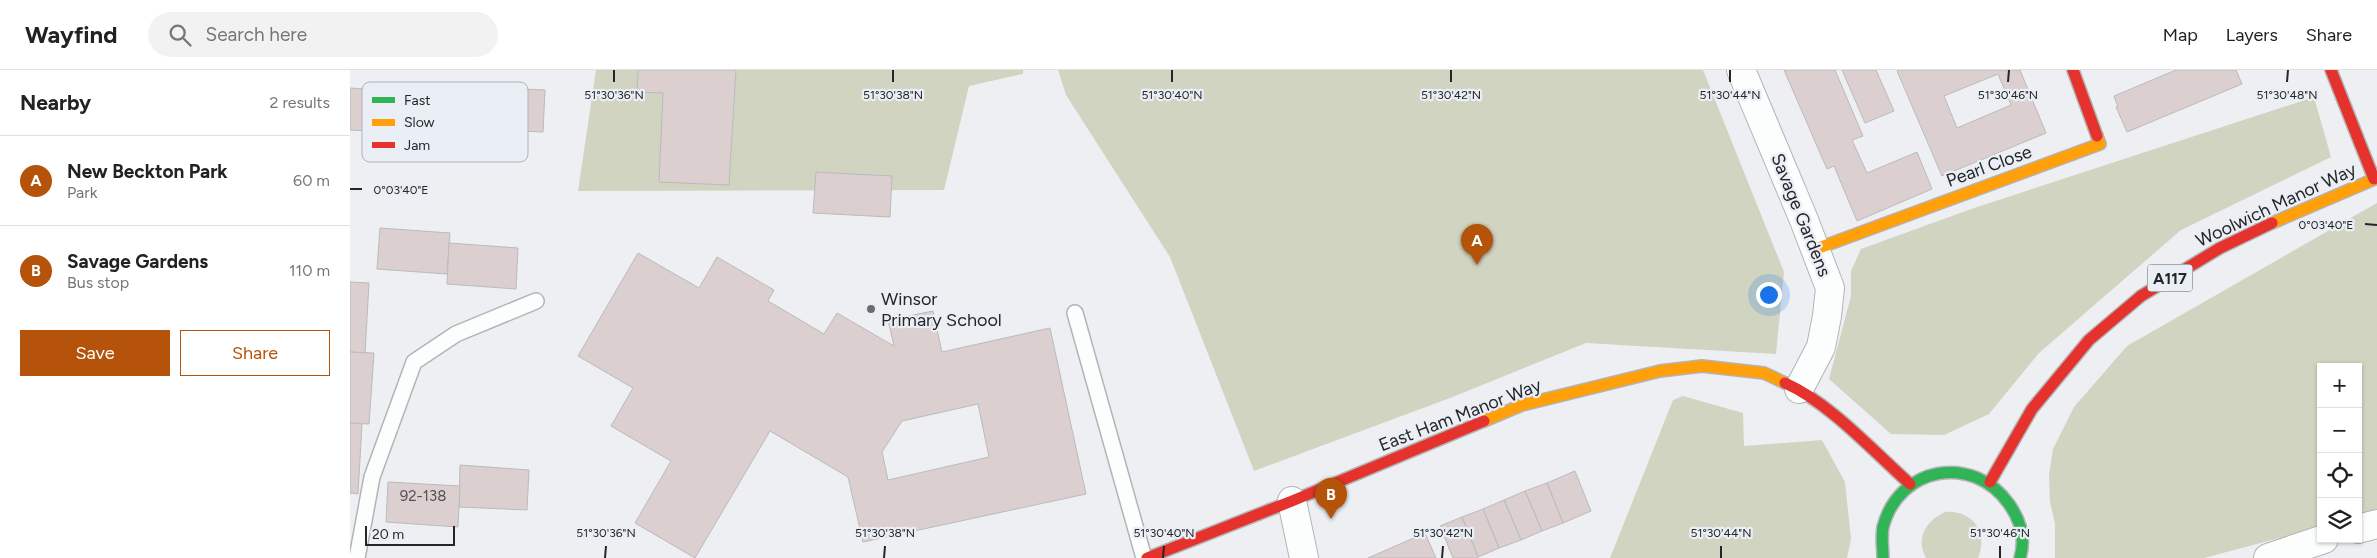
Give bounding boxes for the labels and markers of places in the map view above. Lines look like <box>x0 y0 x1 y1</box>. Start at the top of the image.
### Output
pin: A <box>1461 224 1493 265</box>
place label: Winsor Primary School <box>881 288 1002 331</box>
marker: Winsor Primary School <box>865 303 877 315</box>
pin: B <box>1315 478 1347 519</box>

